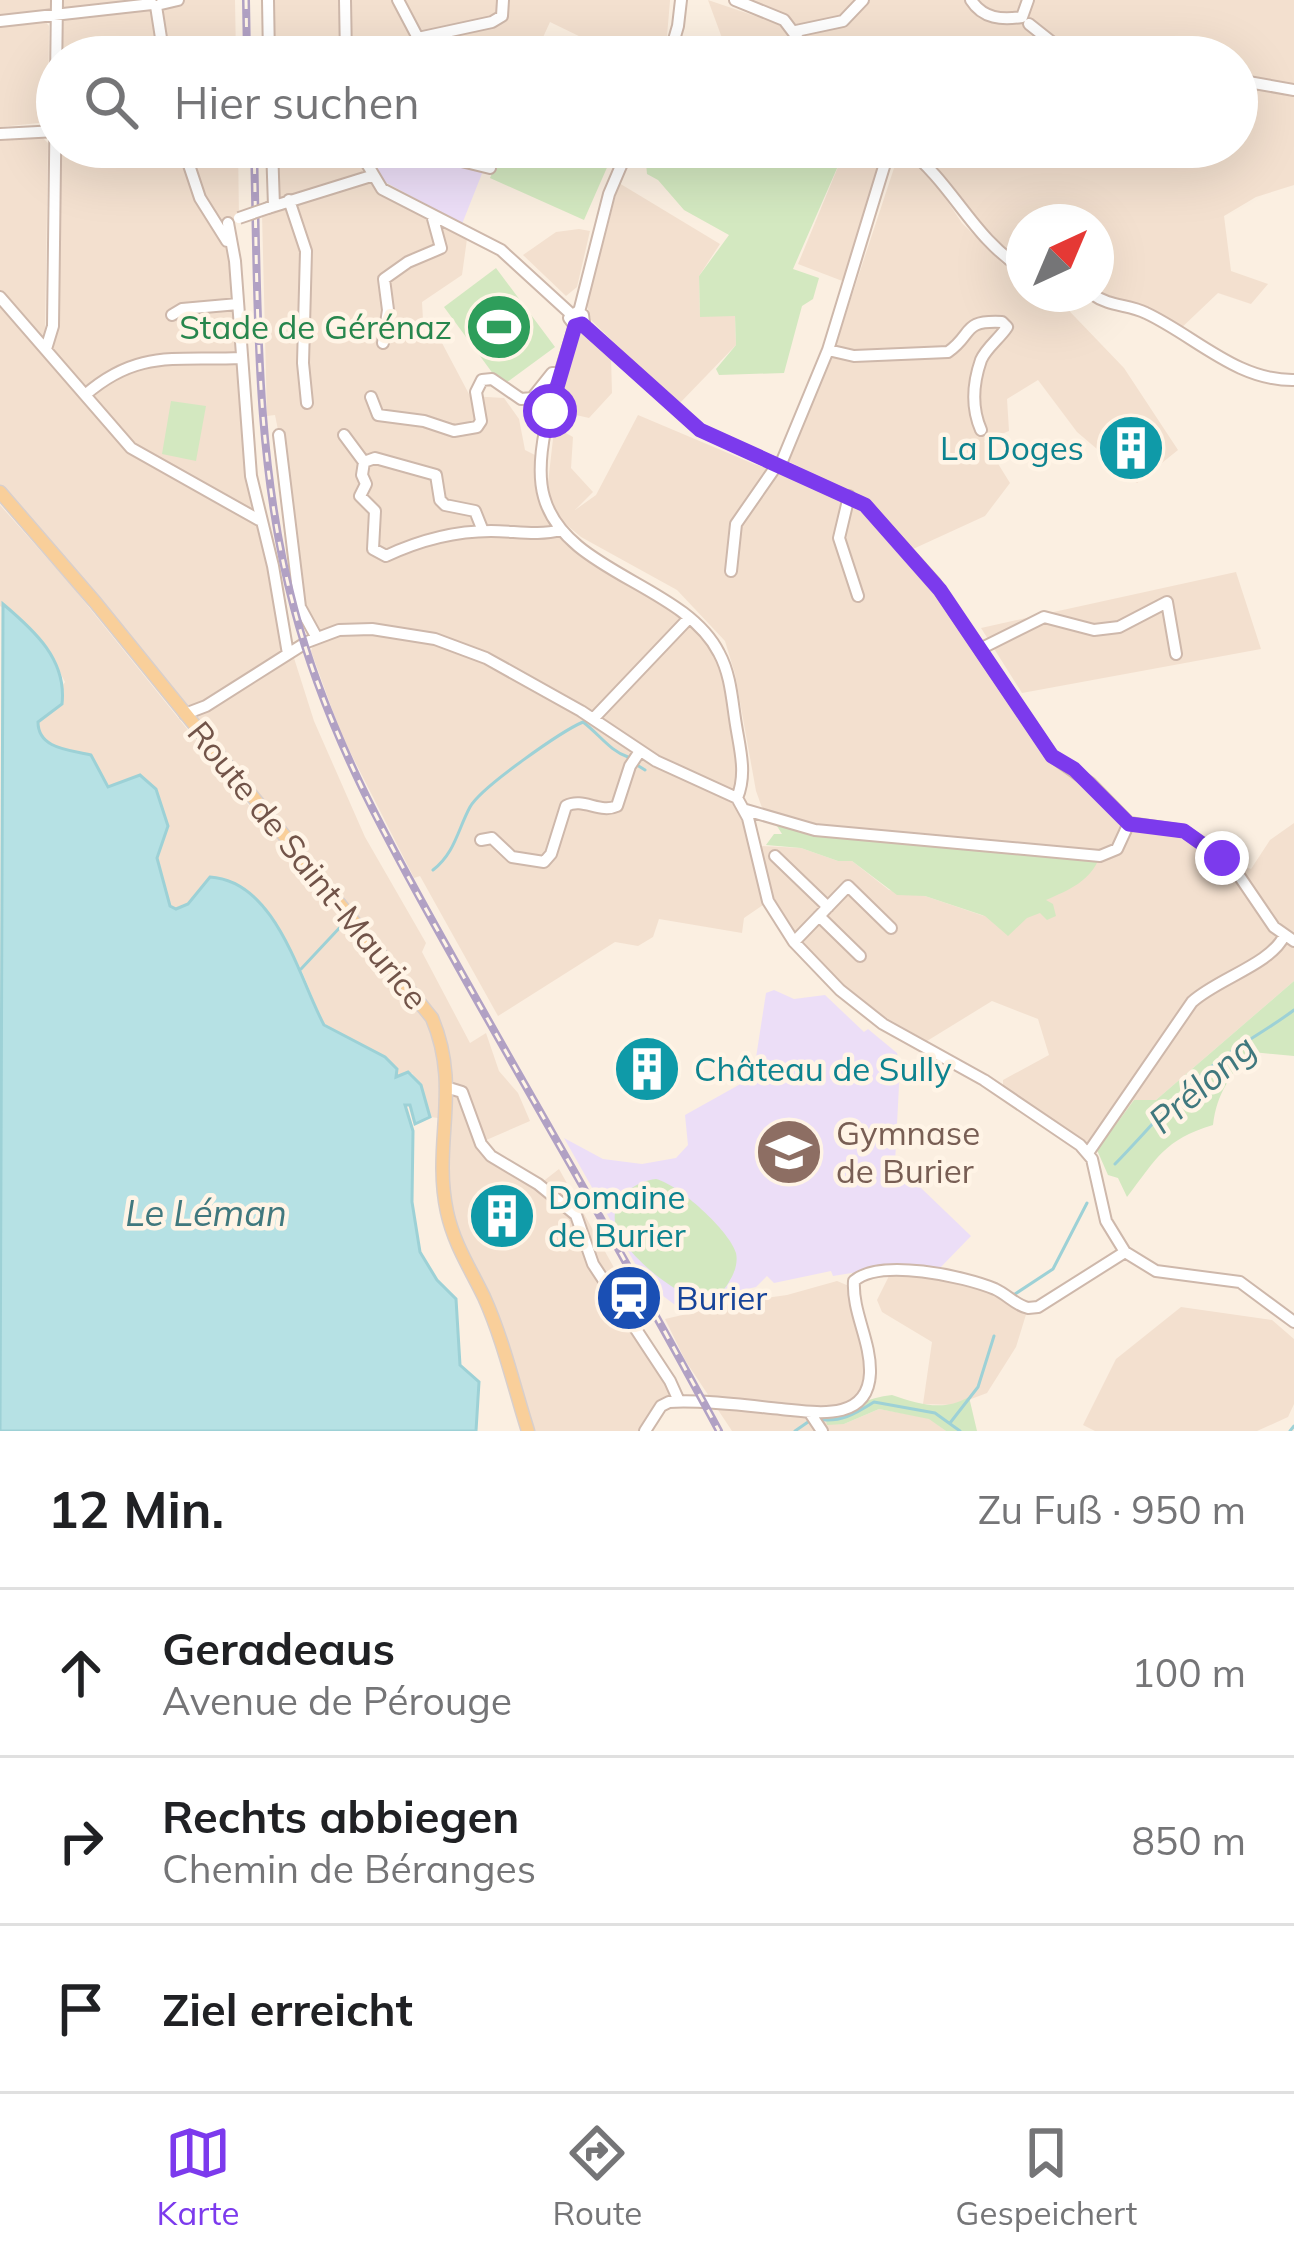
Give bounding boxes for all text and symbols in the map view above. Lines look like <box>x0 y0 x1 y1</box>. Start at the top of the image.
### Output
search box <box>36 36 1258 168</box>
icon: search <box>78 69 144 135</box>
text: Hier suchen <box>174 74 420 130</box>
north arrow <box>1006 204 1114 312</box>
sports icon: Stade de Gérénaz <box>464 292 534 362</box>
place label: Stade de Gérénaz <box>179 306 452 347</box>
route start <box>523 384 577 438</box>
building icon: La Doges <box>1096 413 1166 483</box>
place label: La Doges <box>940 427 1084 468</box>
street label: Route de Saint-Maurice <box>180 712 437 1017</box>
route end <box>1195 831 1249 885</box>
water label: Prélong <box>1139 1025 1265 1142</box>
building icon: Château de Sully <box>612 1034 682 1104</box>
place label: Château de Sully <box>694 1048 952 1089</box>
place label: Gymnase de Burier <box>836 1112 980 1191</box>
school or university icon: Gymnase de Burier <box>754 1117 824 1187</box>
place label: Domaine de Burier <box>548 1176 686 1255</box>
building icon: Domaine de Burier <box>467 1181 537 1251</box>
water label: Le Léman <box>125 1190 287 1235</box>
station icon: Burier <box>594 1263 664 1333</box>
place label: Burier <box>676 1277 767 1318</box>
text: 12 Min. <box>48 1477 224 1541</box>
text: Zu Fuß · 950 m <box>978 1485 1246 1534</box>
text: Geradeaus <box>162 1620 395 1676</box>
icon: ahead <box>48 1640 114 1706</box>
text: 100 m <box>1131 1648 1246 1697</box>
text: Avenue de Pérouge <box>162 1676 512 1725</box>
text: Rechts abbiegen <box>162 1788 519 1844</box>
icon: right <box>48 1808 114 1874</box>
text: 850 m <box>1131 1816 1246 1865</box>
text: Chemin de Béranges <box>162 1844 536 1893</box>
icon: arrive <box>48 1976 114 2042</box>
text: Ziel erreicht <box>162 1981 413 2037</box>
tab: Karte <box>157 2120 239 2233</box>
tab: Route <box>553 2120 642 2233</box>
tab: Gespeichert <box>955 2120 1137 2233</box>

